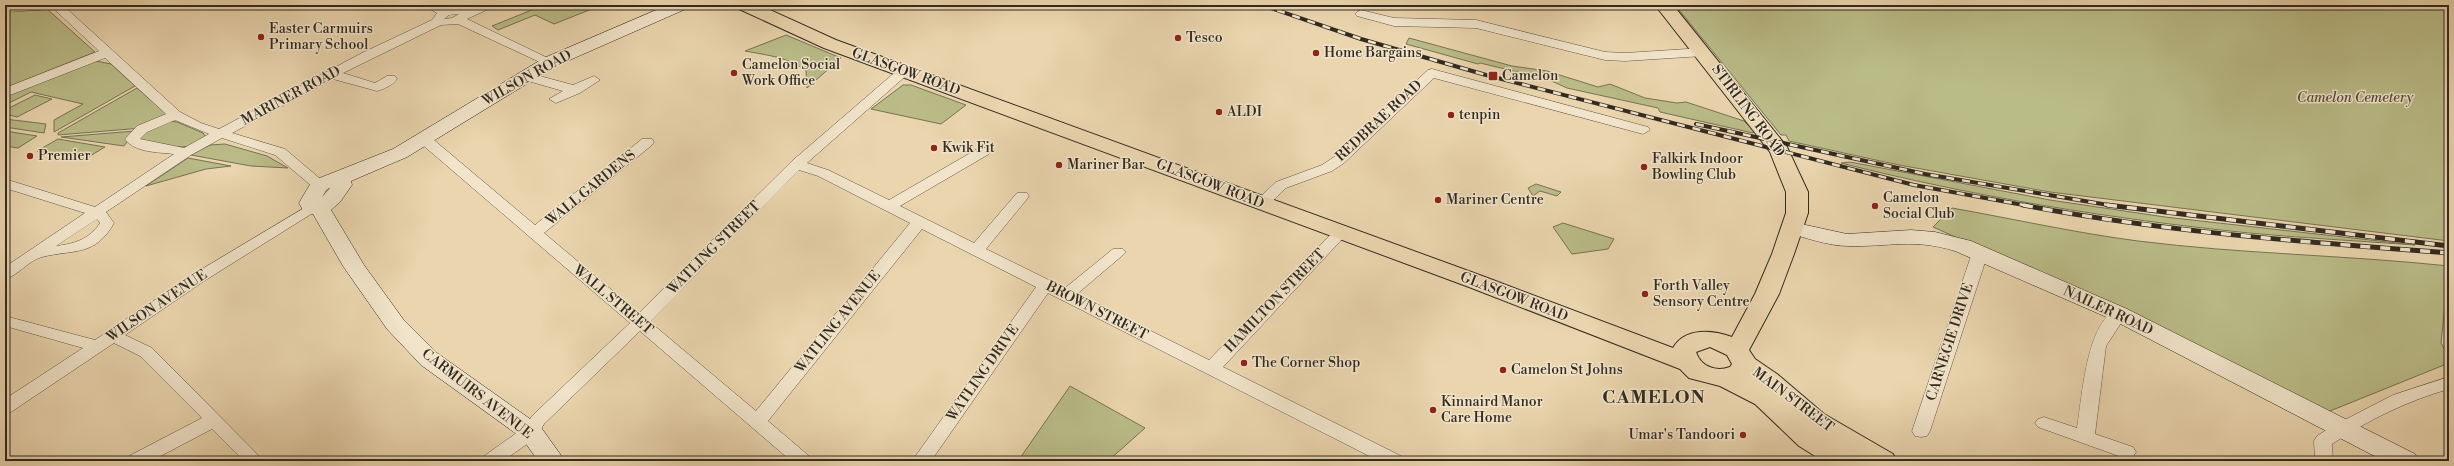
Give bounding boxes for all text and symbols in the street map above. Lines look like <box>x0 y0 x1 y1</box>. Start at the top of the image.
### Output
place label: Easter Carmuirs Primary School <box>269 20 373 54</box>
place label: Tesco <box>1186 29 1223 47</box>
marker: Easter Carmuirs Primary School <box>256 32 266 42</box>
marker: Tesco <box>1173 33 1183 43</box>
street label: GLASGOW ROAD <box>849 44 963 100</box>
place label: Home Bargains <box>1324 44 1422 62</box>
street label: WILSON ROAD <box>478 46 575 111</box>
marker: Home Bargains <box>1311 48 1321 58</box>
place label: Camelon Social Work Office <box>741 56 840 90</box>
street label: STIRLING ROAD <box>1707 61 1789 161</box>
street label: MARINER ROAD <box>238 62 344 130</box>
place label: Camelon <box>1502 67 1559 85</box>
marker: Camelon Social Work Office <box>729 68 739 78</box>
marker: Camelon <box>1487 70 1499 82</box>
street label: REDBRAE ROAD <box>1332 76 1426 166</box>
park label: Camelon Cemetery <box>2297 89 2414 107</box>
place label: ALDI <box>1226 103 1263 121</box>
place label: tenpin <box>1459 106 1501 124</box>
marker: ALDI <box>1214 107 1224 117</box>
marker: tenpin <box>1446 110 1456 120</box>
place label: Kwik Fit <box>942 139 995 157</box>
marker: Kwik Fit <box>929 143 939 153</box>
street label: WALL GARDENS <box>542 146 640 230</box>
place label: Premier <box>38 147 91 165</box>
place label: Falkirk Indoor Bowling Club <box>1651 150 1743 184</box>
marker: Premier <box>25 151 35 161</box>
street label: GLASGOW ROAD <box>1153 155 1267 213</box>
place label: Mariner Bar <box>1067 156 1145 174</box>
marker: Mariner Bar <box>1054 160 1064 170</box>
marker: Falkirk Indoor Bowling Club <box>1639 162 1649 172</box>
place label: Camelon Social Club <box>1883 189 1954 223</box>
place label: Mariner Centre <box>1446 191 1544 209</box>
marker: Mariner Centre <box>1433 195 1443 205</box>
street label: WATLING STREET <box>663 197 765 299</box>
marker: Camelon Social Club <box>1870 201 1880 211</box>
street label: HAMILTON STREET <box>1221 245 1329 357</box>
street label: WALL STREET <box>569 261 657 339</box>
street label: WILSON AVENUE <box>102 266 211 347</box>
street label: WATLING AVENUE <box>791 267 885 378</box>
street label: GLASGOW ROAD <box>1457 268 1571 326</box>
street label: BROWN STREET <box>1042 277 1151 345</box>
place label: Forth Valley Sensory Centre <box>1653 277 1750 311</box>
street label: CARNEGIE DRIVE <box>1922 281 1978 403</box>
street label: NAILER ROAD <box>2060 282 2156 340</box>
marker: Forth Valley Sensory Centre <box>1640 289 1650 299</box>
street label: WATLING DRIVE <box>942 321 1023 426</box>
street label: CARMUIRS AVENUE <box>418 345 536 443</box>
place label: The Corner Shop <box>1252 354 1360 372</box>
marker: The Corner Shop <box>1239 358 1249 368</box>
place label: Camelon St Johns <box>1511 361 1623 379</box>
street label: MAIN STREET <box>1749 364 1837 436</box>
marker: Camelon St Johns <box>1498 365 1508 375</box>
district label: CAMELON <box>1602 386 1706 409</box>
place label: Kinnaird Manor Care Home <box>1441 393 1543 427</box>
marker: Kinnaird Manor Care Home <box>1428 405 1438 415</box>
place label: Umar's Tandoori <box>1628 426 1735 444</box>
marker: Umar's Tandoori <box>1738 430 1748 440</box>

